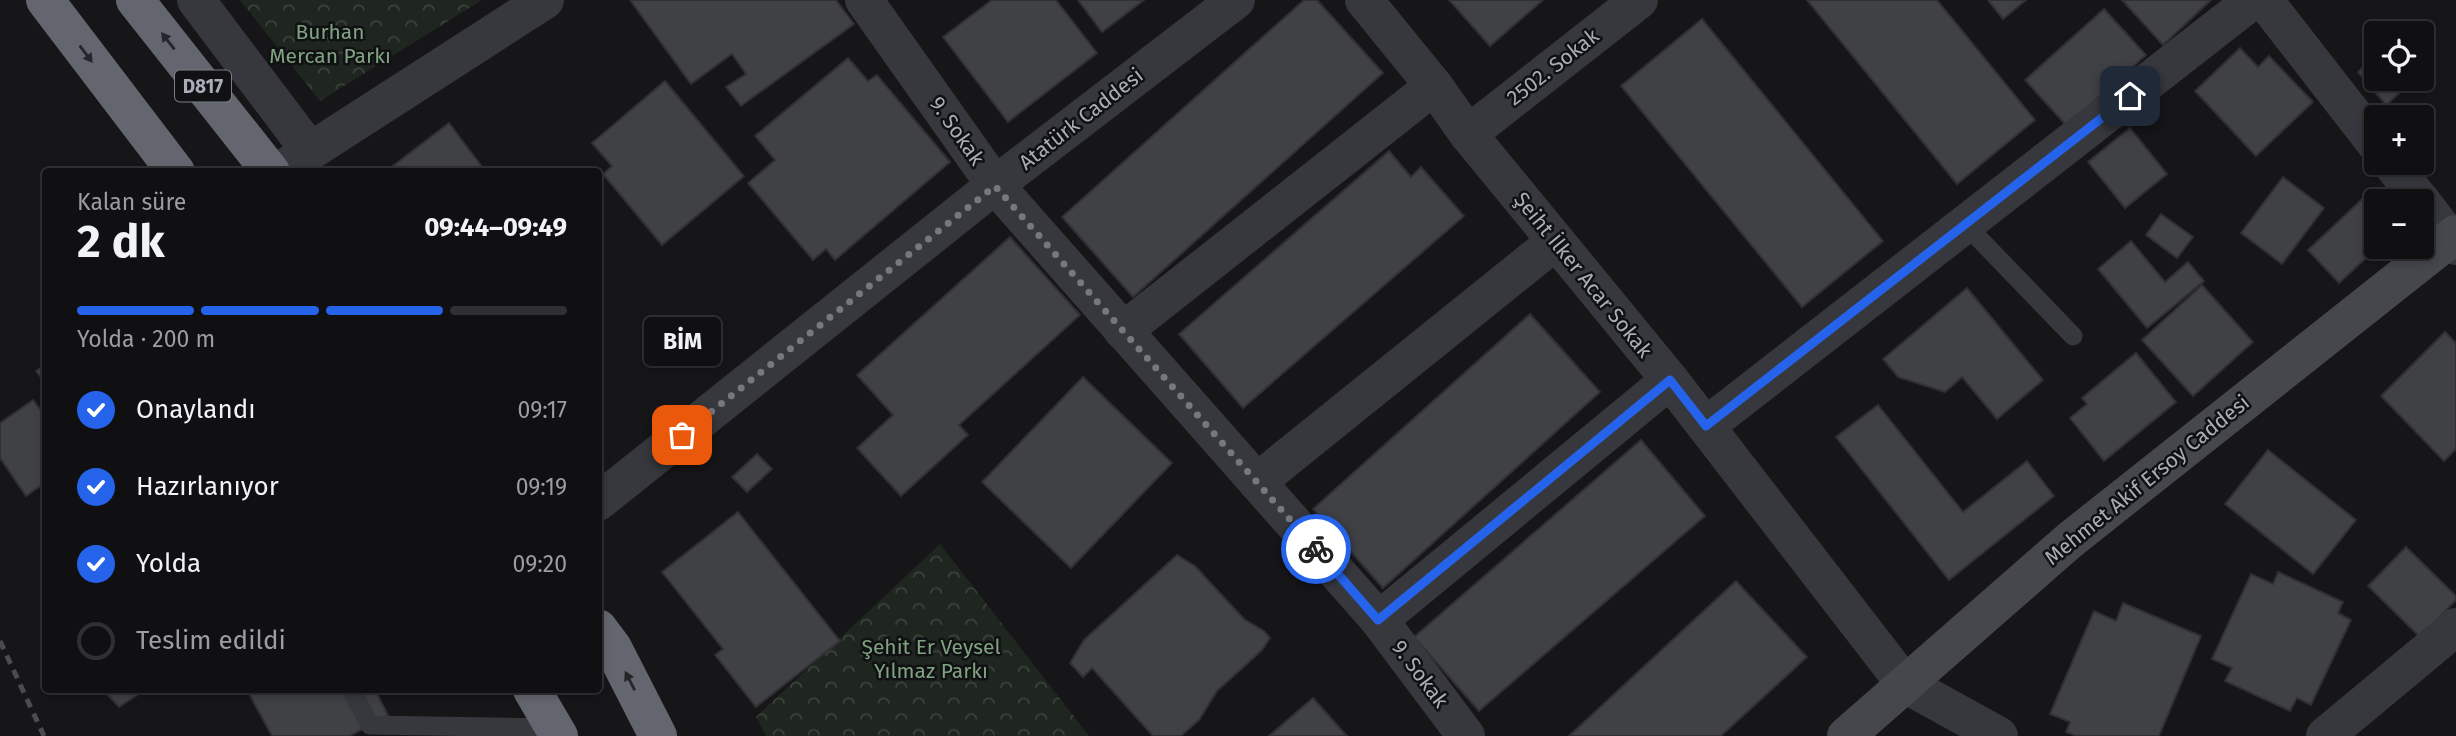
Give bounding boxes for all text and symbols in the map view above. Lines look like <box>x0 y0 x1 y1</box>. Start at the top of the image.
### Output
park label: Burhan Mercan Parkı <box>269 19 391 69</box>
map controls <box>2364 21 2434 259</box>
button: locate <box>2364 21 2434 91</box>
street label: 2502. Sokak <box>1502 23 1604 111</box>
one-way arrow <box>161 33 176 50</box>
one-way arrow <box>79 45 93 63</box>
street label: Atatürk Caddesi <box>1014 62 1148 176</box>
pin <box>2100 66 2160 126</box>
road number: D817 <box>175 71 231 102</box>
icon: home <box>2111 77 2149 115</box>
street label: 9. Sokak <box>924 92 990 171</box>
button: + <box>2364 105 2434 175</box>
street label: Şeiht İlker Acar Sokak <box>1508 187 1658 363</box>
text: Kalan süre <box>77 188 186 216</box>
button: − <box>2364 189 2434 259</box>
text: 09:44–09:49 <box>424 212 567 243</box>
text: 2 dk <box>77 214 165 269</box>
callout: BİM <box>644 316 720 365</box>
text: Yolda · 200 m <box>77 325 215 353</box>
text: BİM <box>663 327 702 355</box>
street label: Mehmet Akif Ersoy Caddesi <box>2039 389 2255 571</box>
icon: check <box>77 391 115 429</box>
text: Onaylandı <box>136 394 256 425</box>
text: 09:17 <box>518 396 567 424</box>
pin <box>652 405 712 465</box>
icon: bag <box>663 416 701 454</box>
icon: check <box>77 468 115 506</box>
text: Hazırlanıyor <box>136 471 279 502</box>
text: 09:19 <box>516 473 567 501</box>
courier <box>1281 514 1351 584</box>
icon: bike <box>1297 530 1335 568</box>
icon: check <box>77 545 115 583</box>
text: Yolda <box>136 548 201 579</box>
text: 09:20 <box>513 550 567 578</box>
text: Teslim edildi <box>136 625 286 656</box>
park label: Şehit Er Veysel Yılmaz Parkı <box>861 634 1001 684</box>
street label: 9. Sokak <box>1386 635 1454 713</box>
one-way arrow <box>624 671 635 691</box>

